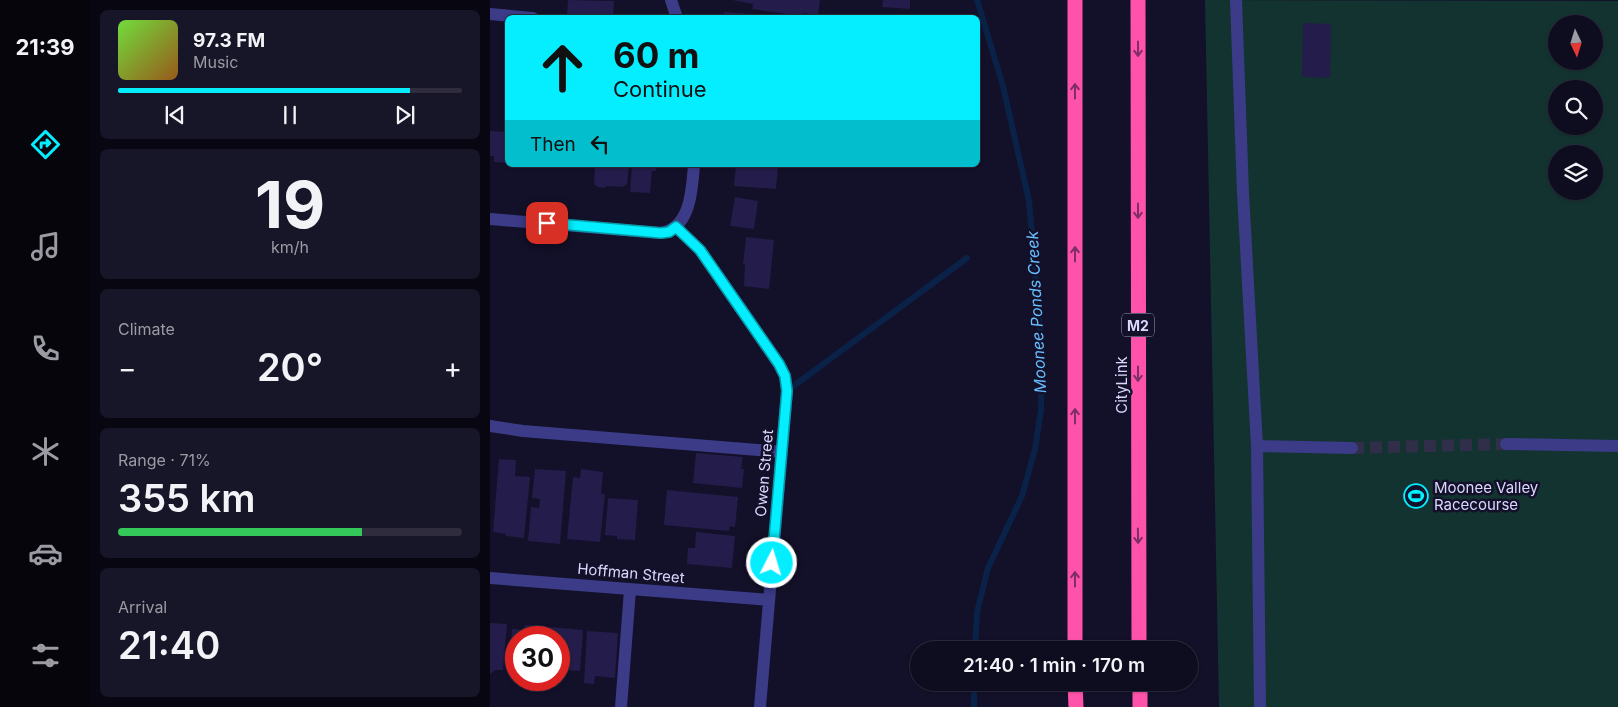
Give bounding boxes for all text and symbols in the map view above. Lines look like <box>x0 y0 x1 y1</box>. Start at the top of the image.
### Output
north arrow <box>1548 15 1602 70</box>
map controls <box>1548 15 1603 200</box>
text: 97.3 FM <box>193 29 265 52</box>
text: 21:39 <box>15 34 75 60</box>
text: 60 m <box>613 34 700 76</box>
icon: ahead <box>530 35 595 100</box>
one-way arrow <box>1133 40 1143 56</box>
text: Music <box>193 52 238 72</box>
text: Continue <box>613 76 707 102</box>
button: search <box>1548 80 1603 135</box>
one-way arrow <box>1070 83 1080 100</box>
icon: previous <box>161 101 189 129</box>
icon: pause <box>276 101 304 129</box>
icon: next <box>391 101 419 129</box>
icon: directions <box>28 127 63 162</box>
icon: left <box>586 130 614 158</box>
text: Then <box>530 133 576 156</box>
button: layers <box>1548 145 1603 200</box>
text: 19 <box>255 165 325 244</box>
pin <box>526 202 568 244</box>
one-way arrow <box>1133 202 1143 219</box>
icon: arrive <box>533 209 561 237</box>
icon: music <box>28 229 63 264</box>
water label: Moonee Ponds Creek <box>1022 230 1050 394</box>
text: km/h <box>271 237 309 257</box>
one-way arrow <box>1070 246 1080 262</box>
road number: M2 <box>1122 314 1154 336</box>
text: Climate <box>118 319 175 339</box>
icon: phone <box>28 331 63 366</box>
text: 20° <box>257 344 323 390</box>
text: − <box>118 351 137 385</box>
text: + <box>443 351 462 385</box>
street label: CityLink <box>1112 355 1131 414</box>
one-way arrow <box>1133 365 1143 381</box>
one-way arrow <box>1070 408 1080 424</box>
street label: Owen Street <box>751 428 777 517</box>
icon: climate <box>28 434 63 469</box>
text: Range · 71% <box>118 450 211 470</box>
text: 355 km <box>118 475 255 521</box>
place label: Moonee Valley Racecourse <box>1434 478 1539 514</box>
sports icon: Moonee Valley Racecourse <box>1403 483 1429 509</box>
one-way arrow <box>1133 528 1143 544</box>
icon: car <box>28 536 63 571</box>
position arrow <box>745 536 797 588</box>
street label: Hoffman Street <box>577 559 686 587</box>
one-way arrow <box>1070 571 1080 587</box>
text: Arrival <box>118 597 167 617</box>
text: 21:40 <box>118 622 220 668</box>
speed limit sign: 30 <box>505 626 570 691</box>
icon: filters <box>28 638 63 673</box>
text: 21:40 · 1 min · 170 m <box>963 654 1145 677</box>

